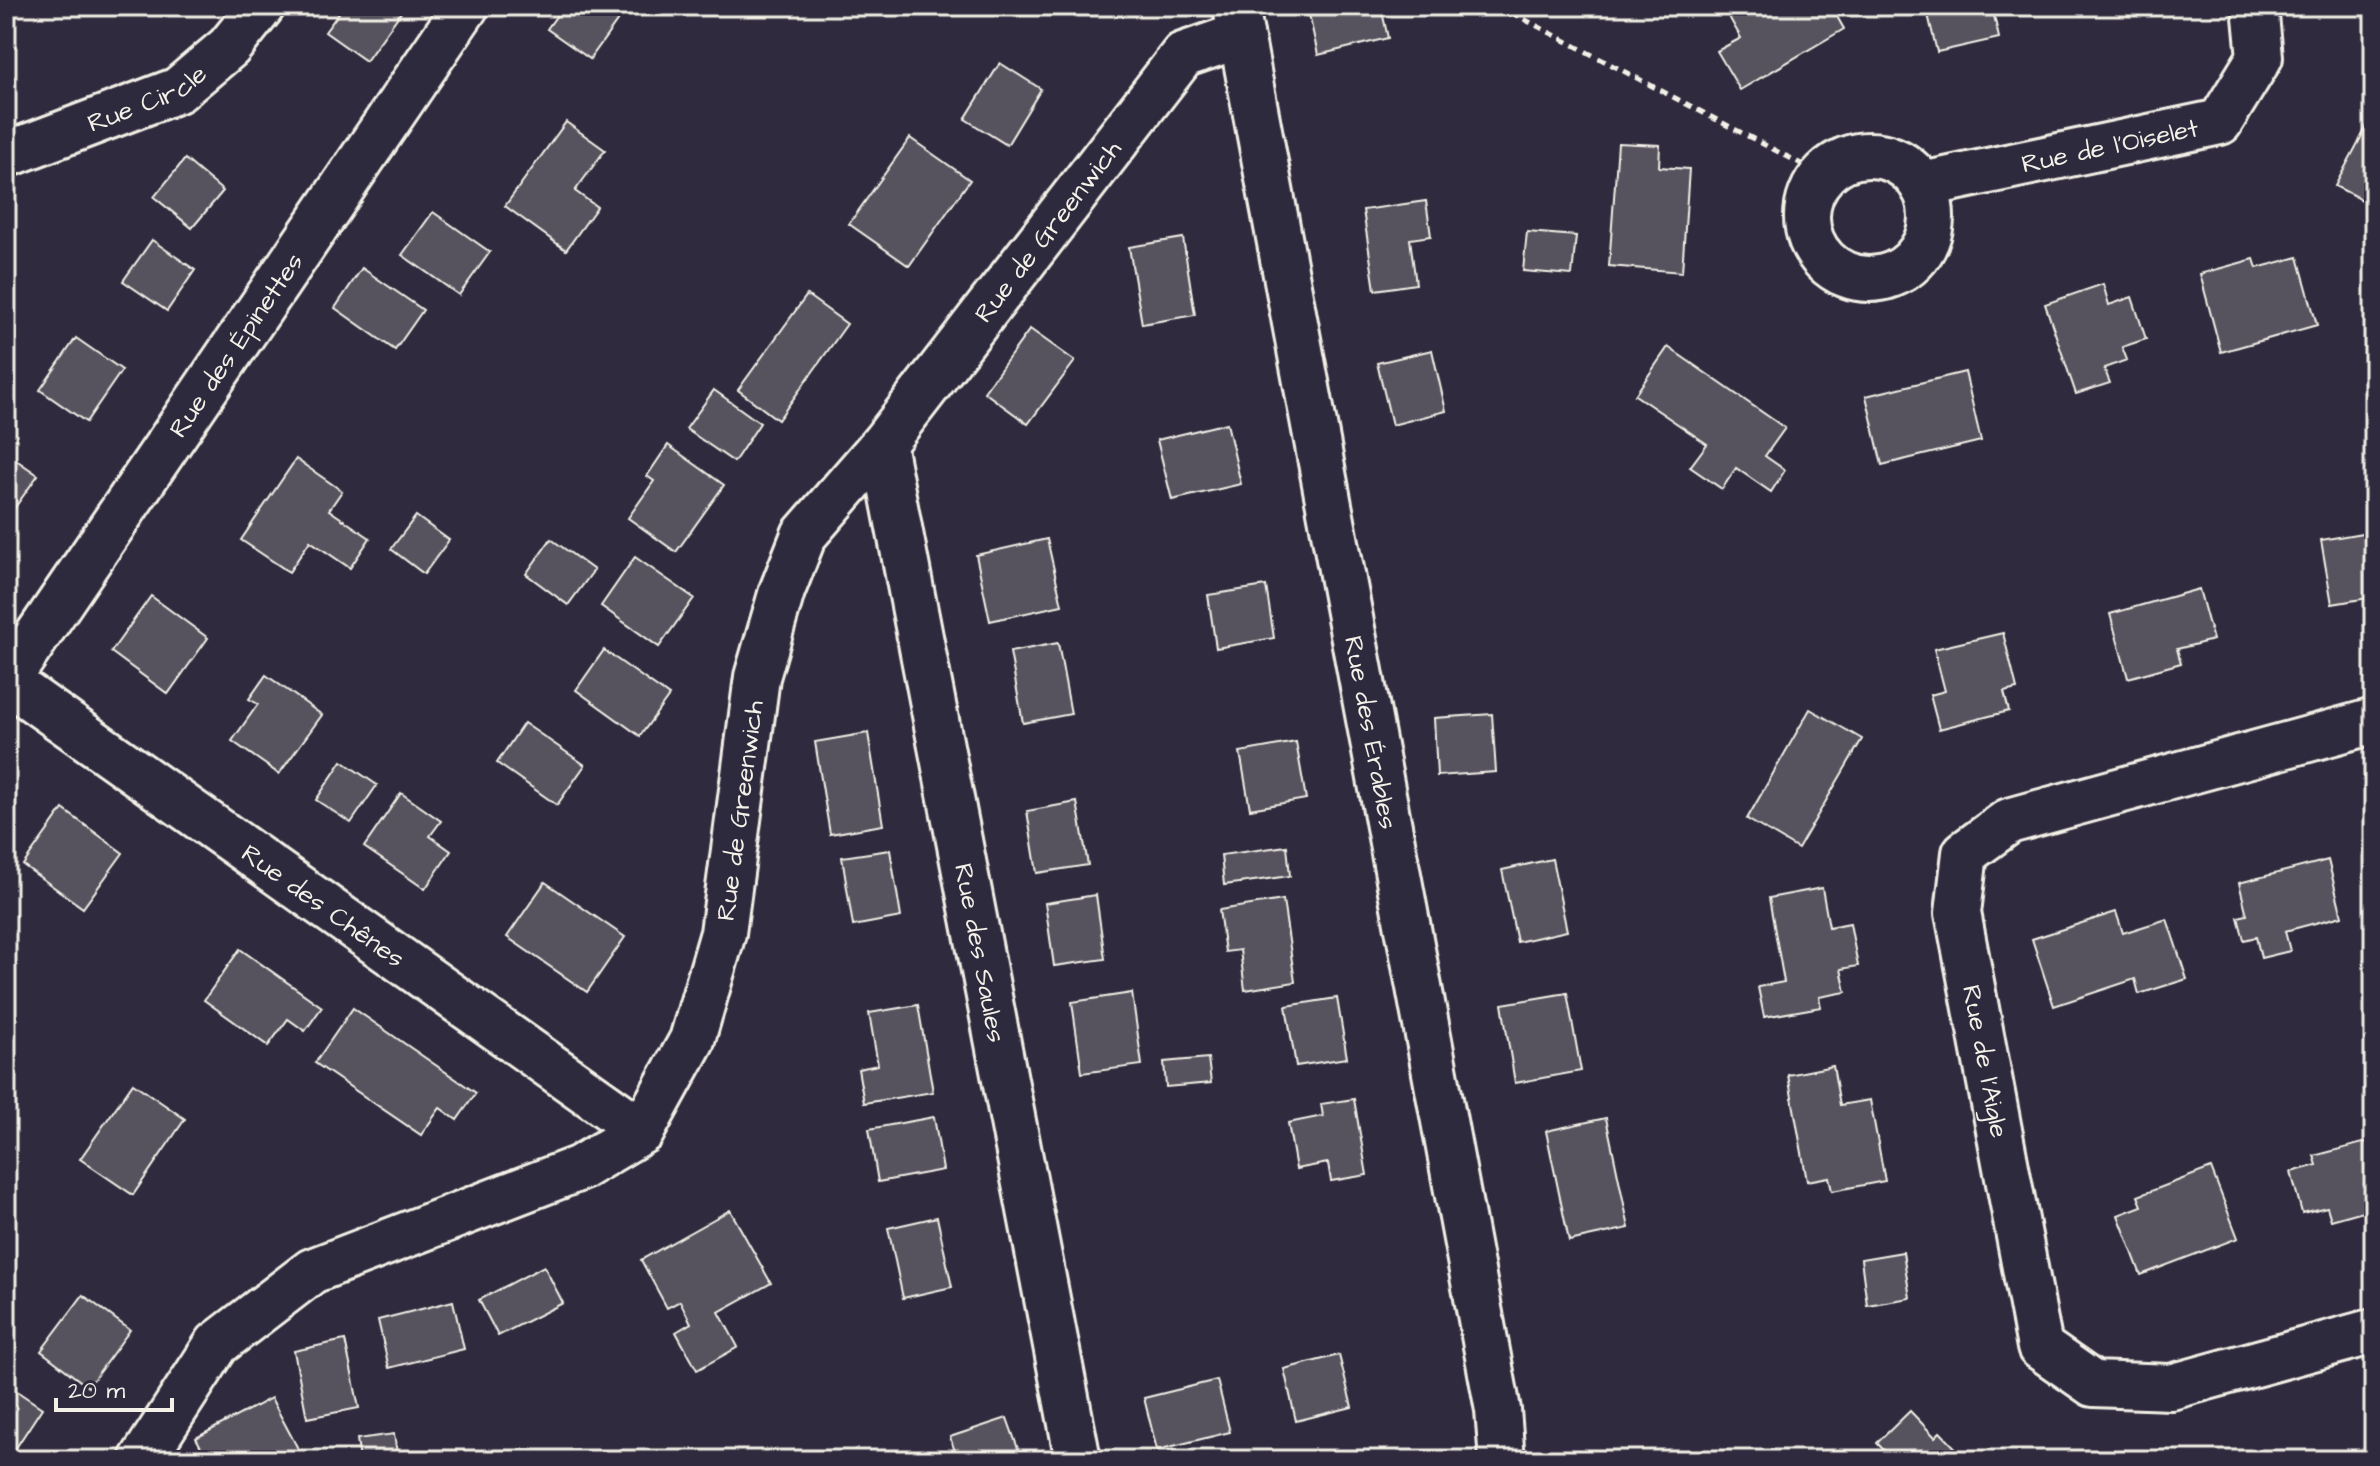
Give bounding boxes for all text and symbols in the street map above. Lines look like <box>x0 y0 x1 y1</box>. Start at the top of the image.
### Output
street label: Rue Circle <box>82 56 215 142</box>
street label: Rue de l'Oiselet <box>2018 110 2202 182</box>
street label: Rue de Greenwich <box>966 133 1130 330</box>
street label: Rue des Épinettes <box>161 246 312 445</box>
street label: Rue des Érables <box>1335 633 1406 832</box>
street label: Rue de Greenwich <box>708 698 773 923</box>
street label: Rue des Chênes <box>234 836 412 977</box>
street label: Rue des Saules <box>945 860 1014 1045</box>
street label: Rue de l'Aigle <box>1953 982 2017 1141</box>
scale bar <box>56 1362 172 1412</box>
text: 20 m <box>68 1374 125 1408</box>

